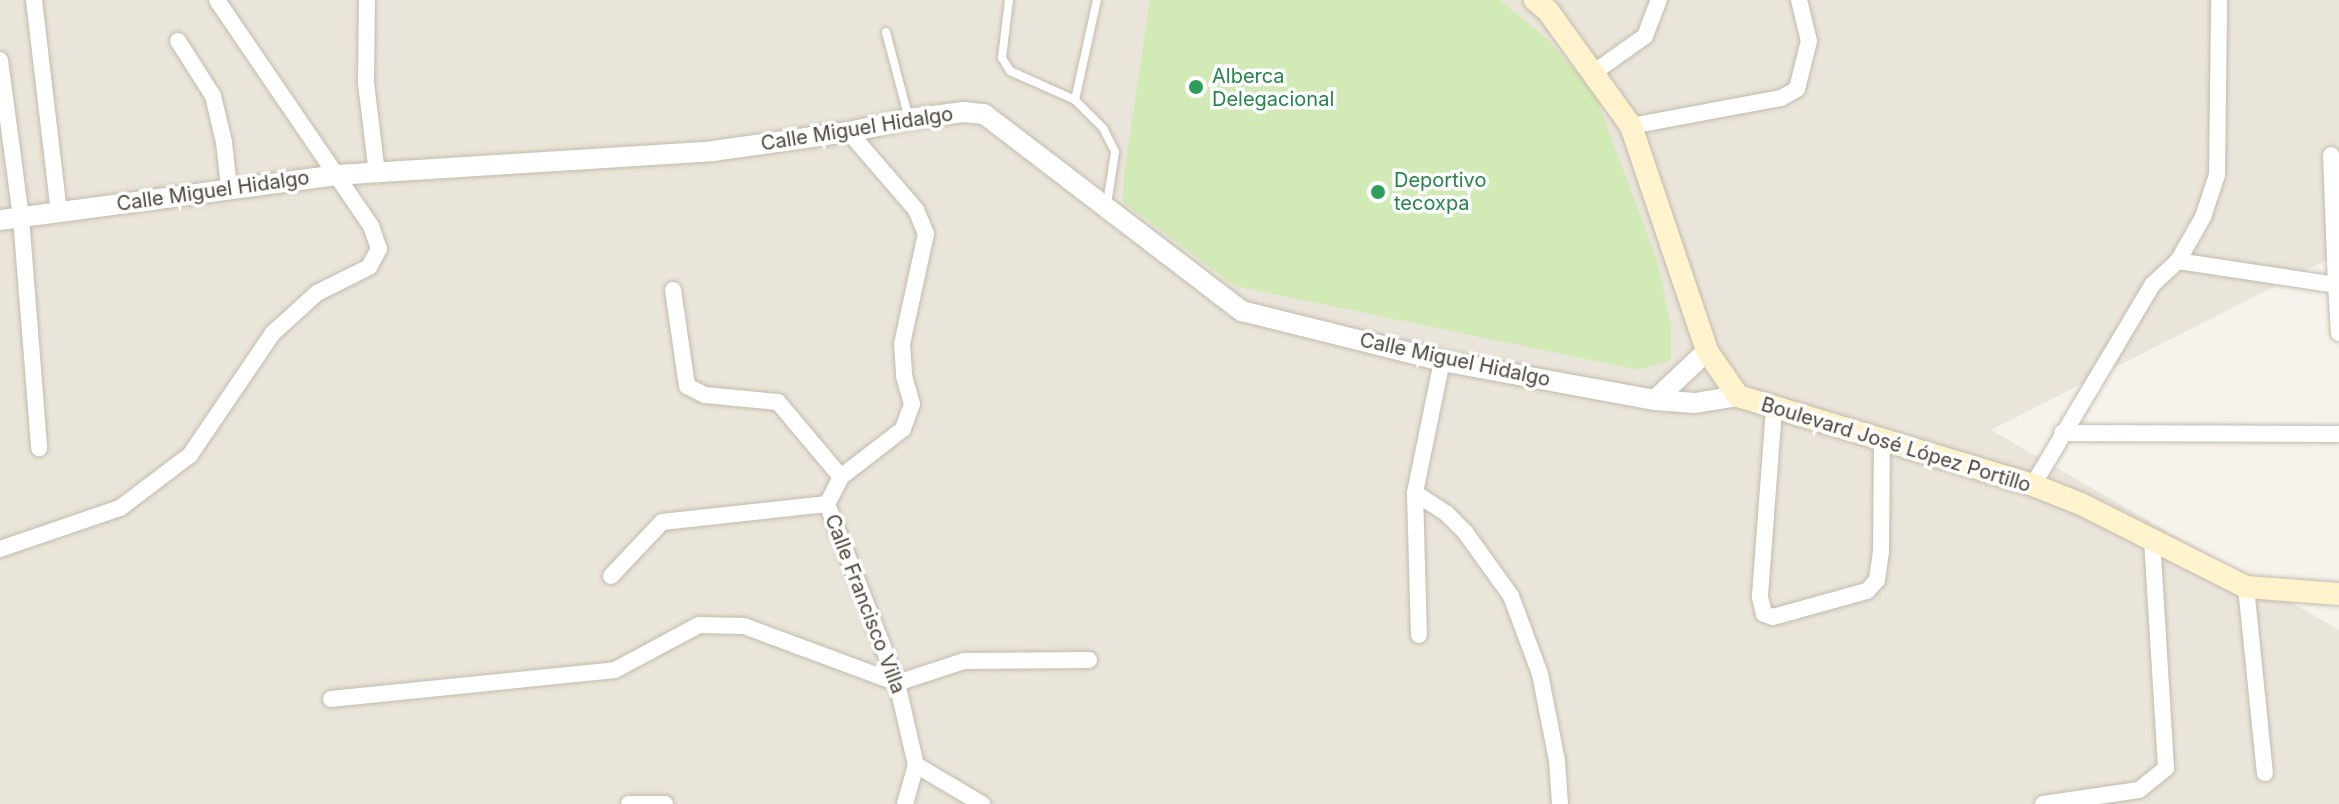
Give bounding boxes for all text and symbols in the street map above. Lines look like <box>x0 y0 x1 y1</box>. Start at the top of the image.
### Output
place label: Alberca Delegacional <box>1212 64 1334 111</box>
marker: Alberca Delegacional <box>1187 78 1205 96</box>
street label: Calle Miguel Hidalgo <box>759 102 955 156</box>
street label: Calle Miguel Hidalgo <box>115 166 311 216</box>
place label: Deportivo tecoxpa <box>1394 168 1486 215</box>
marker: Deportivo tecoxpa <box>1369 183 1387 201</box>
street label: Calle Miguel Hidalgo <box>1358 328 1552 392</box>
street label: Boulevard José López Portillo <box>1758 392 2034 498</box>
street label: Calle Francisco Villa <box>820 511 910 697</box>

